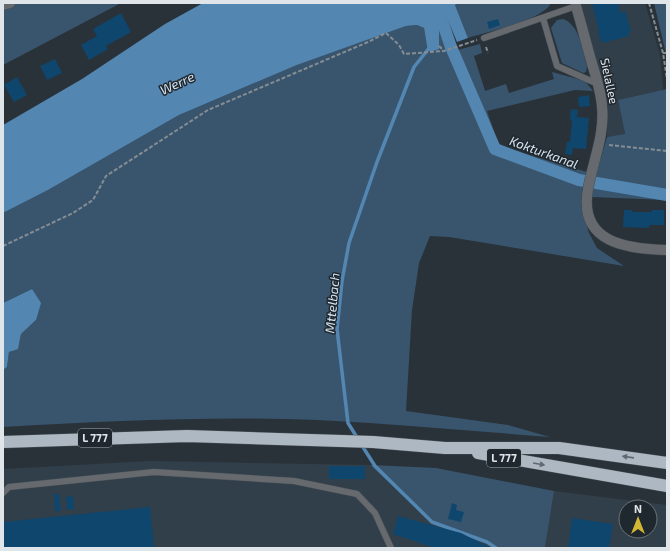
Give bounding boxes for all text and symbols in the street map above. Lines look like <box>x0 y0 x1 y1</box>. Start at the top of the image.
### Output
street label: Sielallee <box>598 57 622 105</box>
water label: Werre <box>157 68 197 98</box>
water label: Kokturkanal <box>507 132 581 172</box>
water label: Mttelbach <box>321 272 343 334</box>
road number: L 777 <box>78 429 112 447</box>
road number: L 777 <box>487 449 521 467</box>
one-way arrow <box>622 454 634 460</box>
one-way arrow <box>533 461 545 467</box>
north arrow <box>618 499 658 539</box>
text: N <box>634 502 642 515</box>

